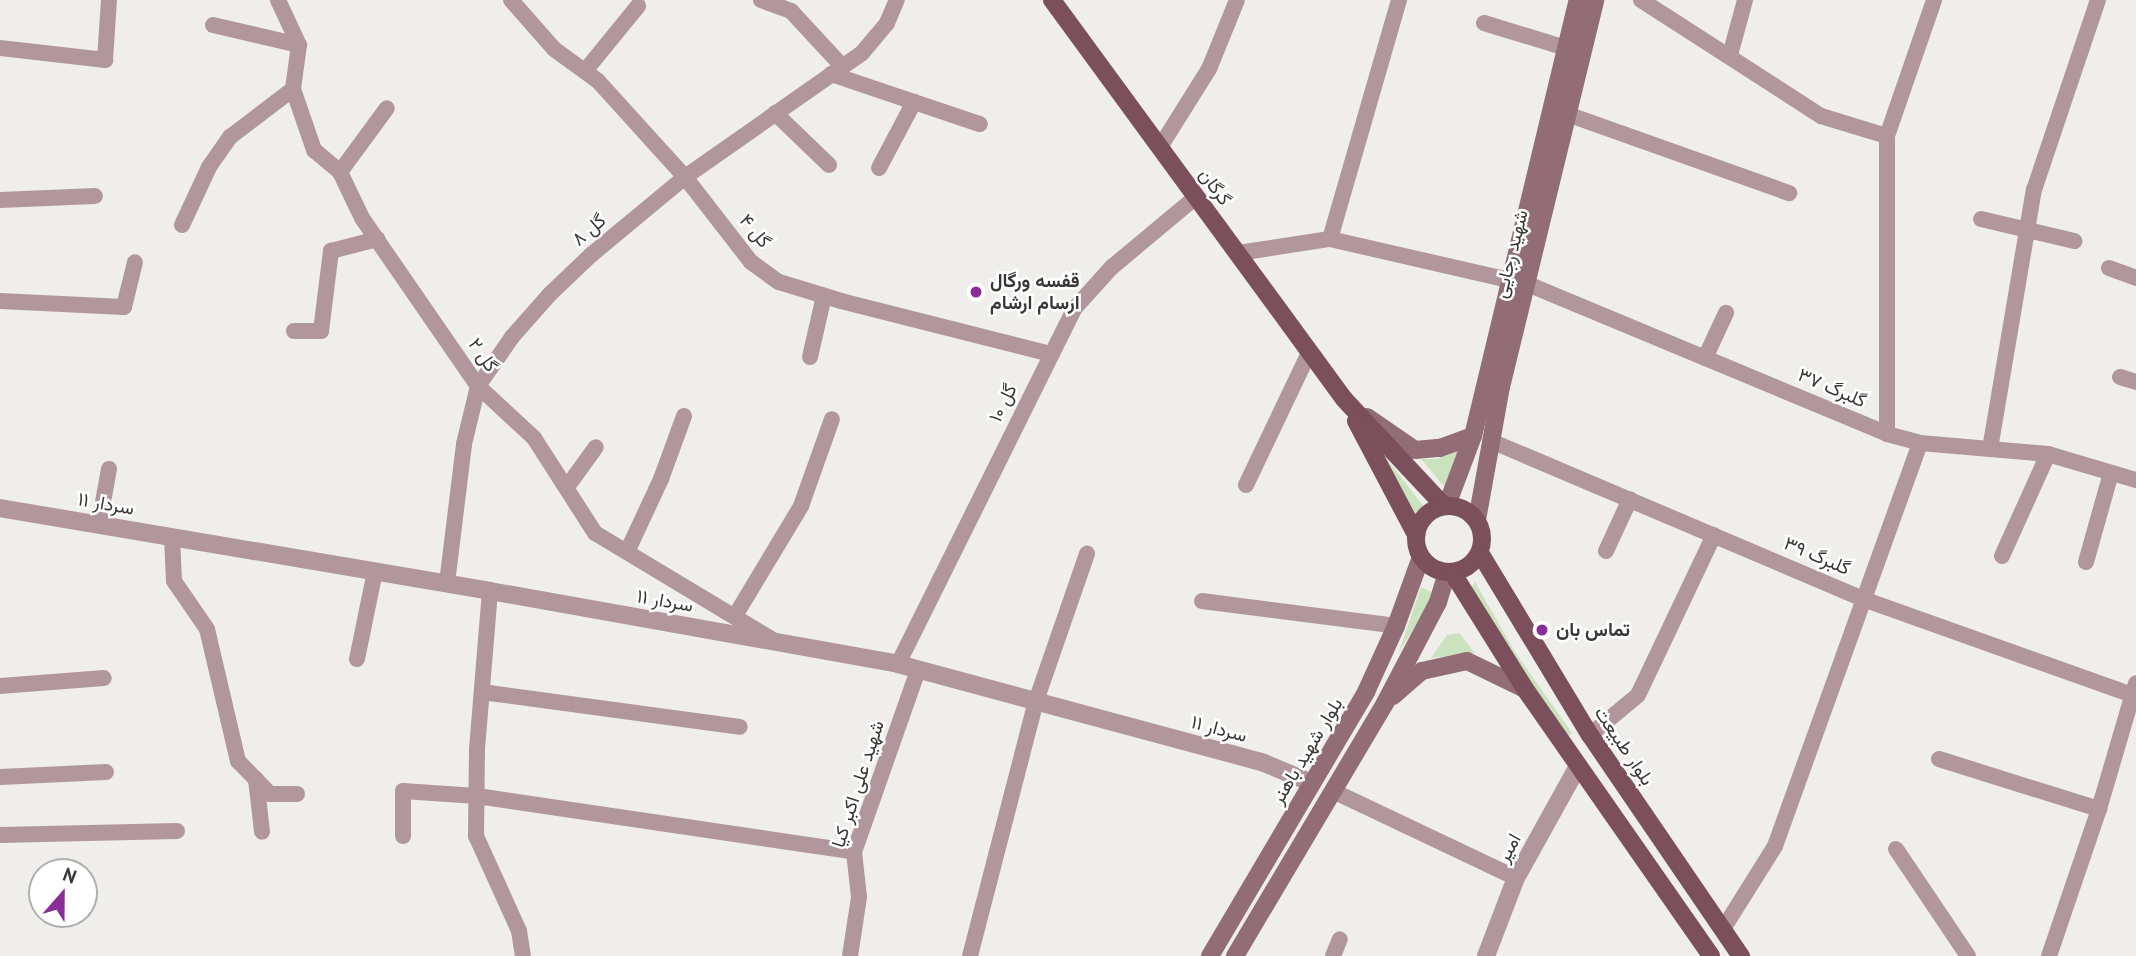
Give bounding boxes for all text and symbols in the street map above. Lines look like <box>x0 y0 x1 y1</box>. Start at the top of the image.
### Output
street label: گرگان <box>1194 164 1236 210</box>
street label: شهید رجایی <box>1489 208 1533 300</box>
street label: گل ۸ <box>567 209 611 251</box>
street label: گل ۴ <box>734 209 776 253</box>
place label: قفسه ورگال ارسام ارشام <box>990 270 1080 314</box>
marker: قفسه ورگال ارسام ارشام <box>968 284 984 300</box>
street label: گل ۲ <box>463 334 503 376</box>
street label: گلبرگ ۳۷ <box>1794 363 1870 413</box>
street label: گل ۱۰ <box>984 380 1022 426</box>
street label: سردار ۱۱ <box>76 488 136 520</box>
street label: گلبرگ ۳۹ <box>1780 532 1854 580</box>
street label: سردار ۱۱ <box>635 585 695 617</box>
place label: تماس بان <box>1556 619 1630 641</box>
marker: تماس بان <box>1534 622 1550 638</box>
street label: بلوار شهید باهنر <box>1266 694 1348 808</box>
street label: بلوار طبیعت <box>1589 702 1659 790</box>
street label: سردار ۱۱ <box>1189 711 1249 747</box>
street label: شهید علی اکبر کیا <box>827 718 889 850</box>
street label: امیر <box>1492 830 1526 866</box>
north arrow <box>28 858 98 928</box>
text: N <box>60 862 80 889</box>

